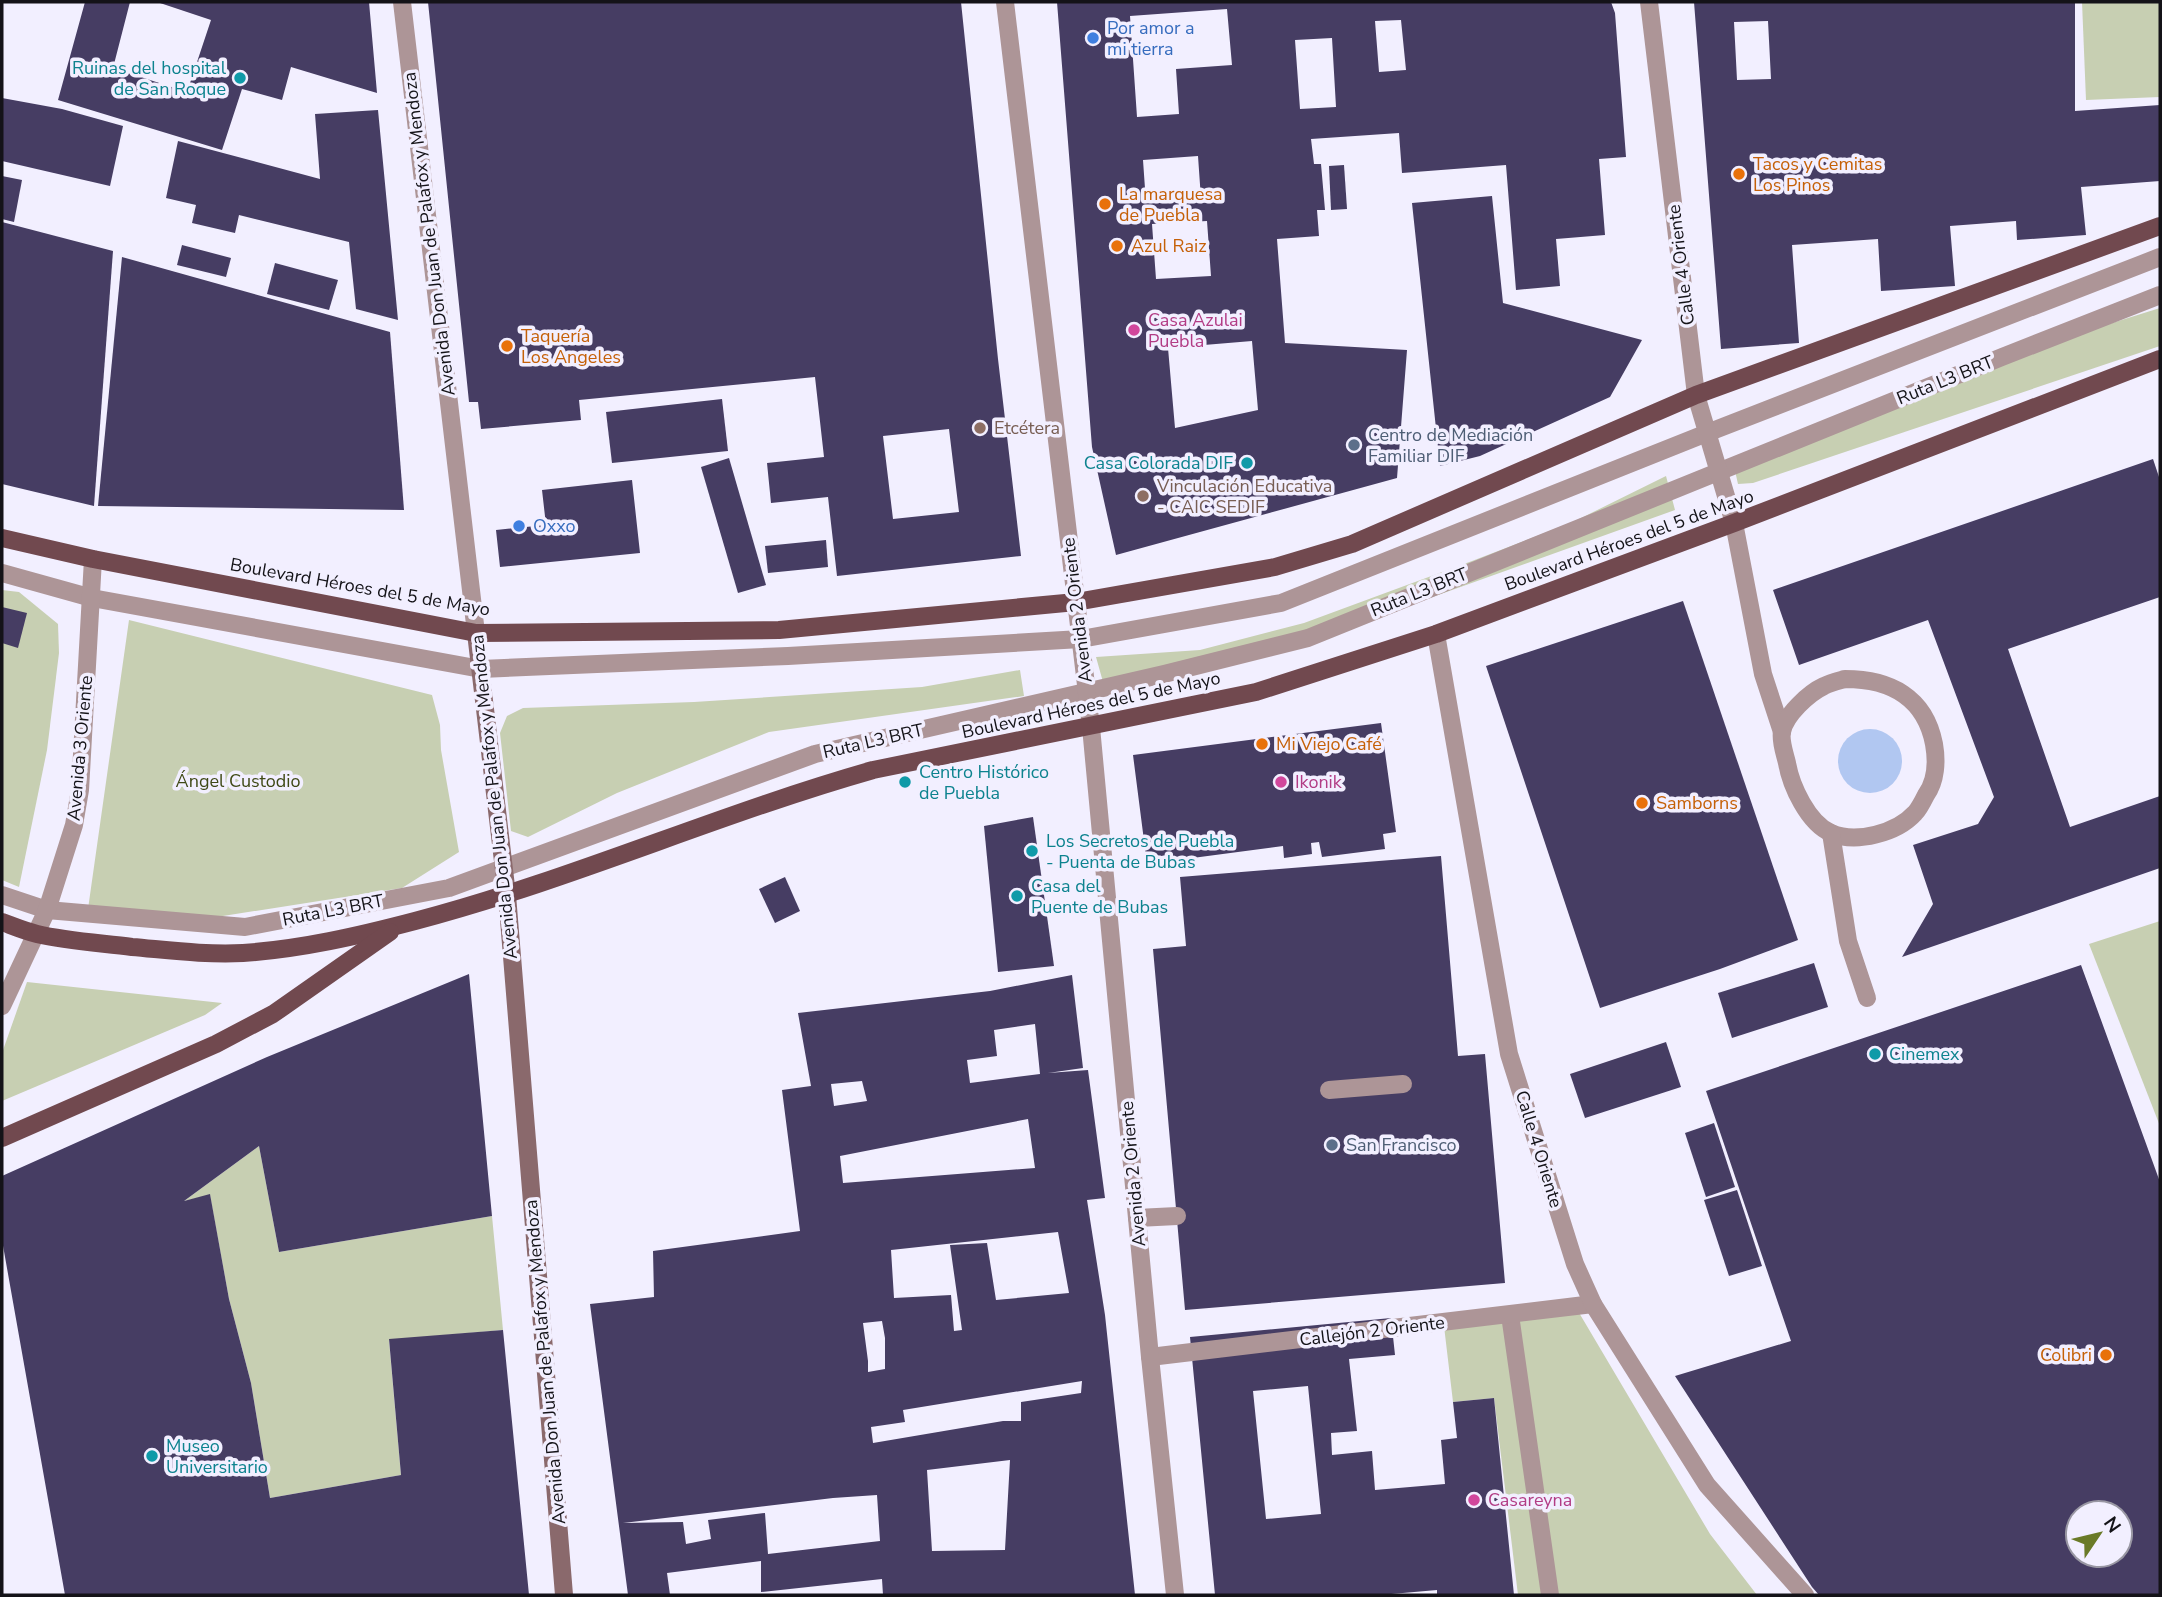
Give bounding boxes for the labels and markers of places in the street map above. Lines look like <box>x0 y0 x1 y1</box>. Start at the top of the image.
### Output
place label: Por amor a mi tierra <box>1107 16 1195 61</box>
marker: Por amor a mi tierra <box>1085 30 1101 46</box>
place label: Ruinas del hospital de San Roque <box>72 56 227 101</box>
marker: Ruinas del hospital de San Roque <box>232 70 248 86</box>
place label: Tacos y Cemitas Los Pinos <box>1753 152 1882 197</box>
marker: Tacos y Cemitas Los Pinos <box>1731 166 1747 182</box>
place label: La marquesa de Puebla <box>1119 182 1223 227</box>
marker: La marquesa de Puebla <box>1097 196 1113 212</box>
place label: Azul Raiz <box>1131 234 1207 258</box>
marker: Azul Raiz <box>1109 238 1125 254</box>
place label: Casa Azulai Puebla <box>1148 308 1243 353</box>
marker: Casa Azulai Puebla <box>1126 322 1142 338</box>
place label: Taquería Los Angeles <box>521 324 621 369</box>
marker: Taquería Los Angeles <box>499 338 515 354</box>
place label: Etcétera <box>994 416 1060 440</box>
marker: Etcétera <box>972 420 988 436</box>
place label: Centro de Mediación Familiar DIF <box>1368 423 1533 468</box>
marker: Centro de Mediación Familiar DIF <box>1346 437 1362 453</box>
place label: Casa Colorada DIF <box>1084 451 1233 475</box>
marker: Casa Colorada DIF <box>1239 455 1255 471</box>
place label: Vinculación Educativa - CAIC SEDIF <box>1156 474 1332 519</box>
marker: Vinculación Educativa - CAIC SEDIF <box>1135 488 1151 504</box>
place label: Oxxo <box>533 514 576 538</box>
marker: Oxxo <box>511 518 527 534</box>
place label: Mi Viejo Café <box>1276 732 1382 756</box>
marker: Mi Viejo Café <box>1254 736 1270 752</box>
place label: Centro Histórico de Puebla <box>919 760 1049 805</box>
place label: Ikonik <box>1295 770 1343 794</box>
marker: Centro Histórico de Puebla <box>897 774 913 790</box>
marker: Ikonik <box>1273 774 1289 790</box>
place label: Samborns <box>1656 791 1738 815</box>
marker: Samborns <box>1634 795 1650 811</box>
place label: Los Secretos de Puebla - Puenta de Bubas <box>1046 829 1234 874</box>
marker: Los Secretos de Puebla - Puenta de Bubas <box>1024 843 1040 859</box>
place label: Casa del Puente de Bubas <box>1031 874 1168 919</box>
marker: Casa del Puente de Bubas <box>1009 888 1025 904</box>
place label: Cinemex <box>1889 1042 1960 1066</box>
marker: Cinemex <box>1867 1046 1883 1062</box>
place label: San Francisco <box>1346 1133 1457 1157</box>
marker: San Francisco <box>1324 1137 1340 1153</box>
place label: Colibri <box>2040 1343 2092 1367</box>
marker: Colibri <box>2098 1347 2114 1363</box>
place label: Museo Universitario <box>166 1434 268 1479</box>
marker: Museo Universitario <box>144 1448 160 1464</box>
place label: Casareyna <box>1488 1488 1572 1512</box>
marker: Casareyna <box>1466 1492 1482 1508</box>

